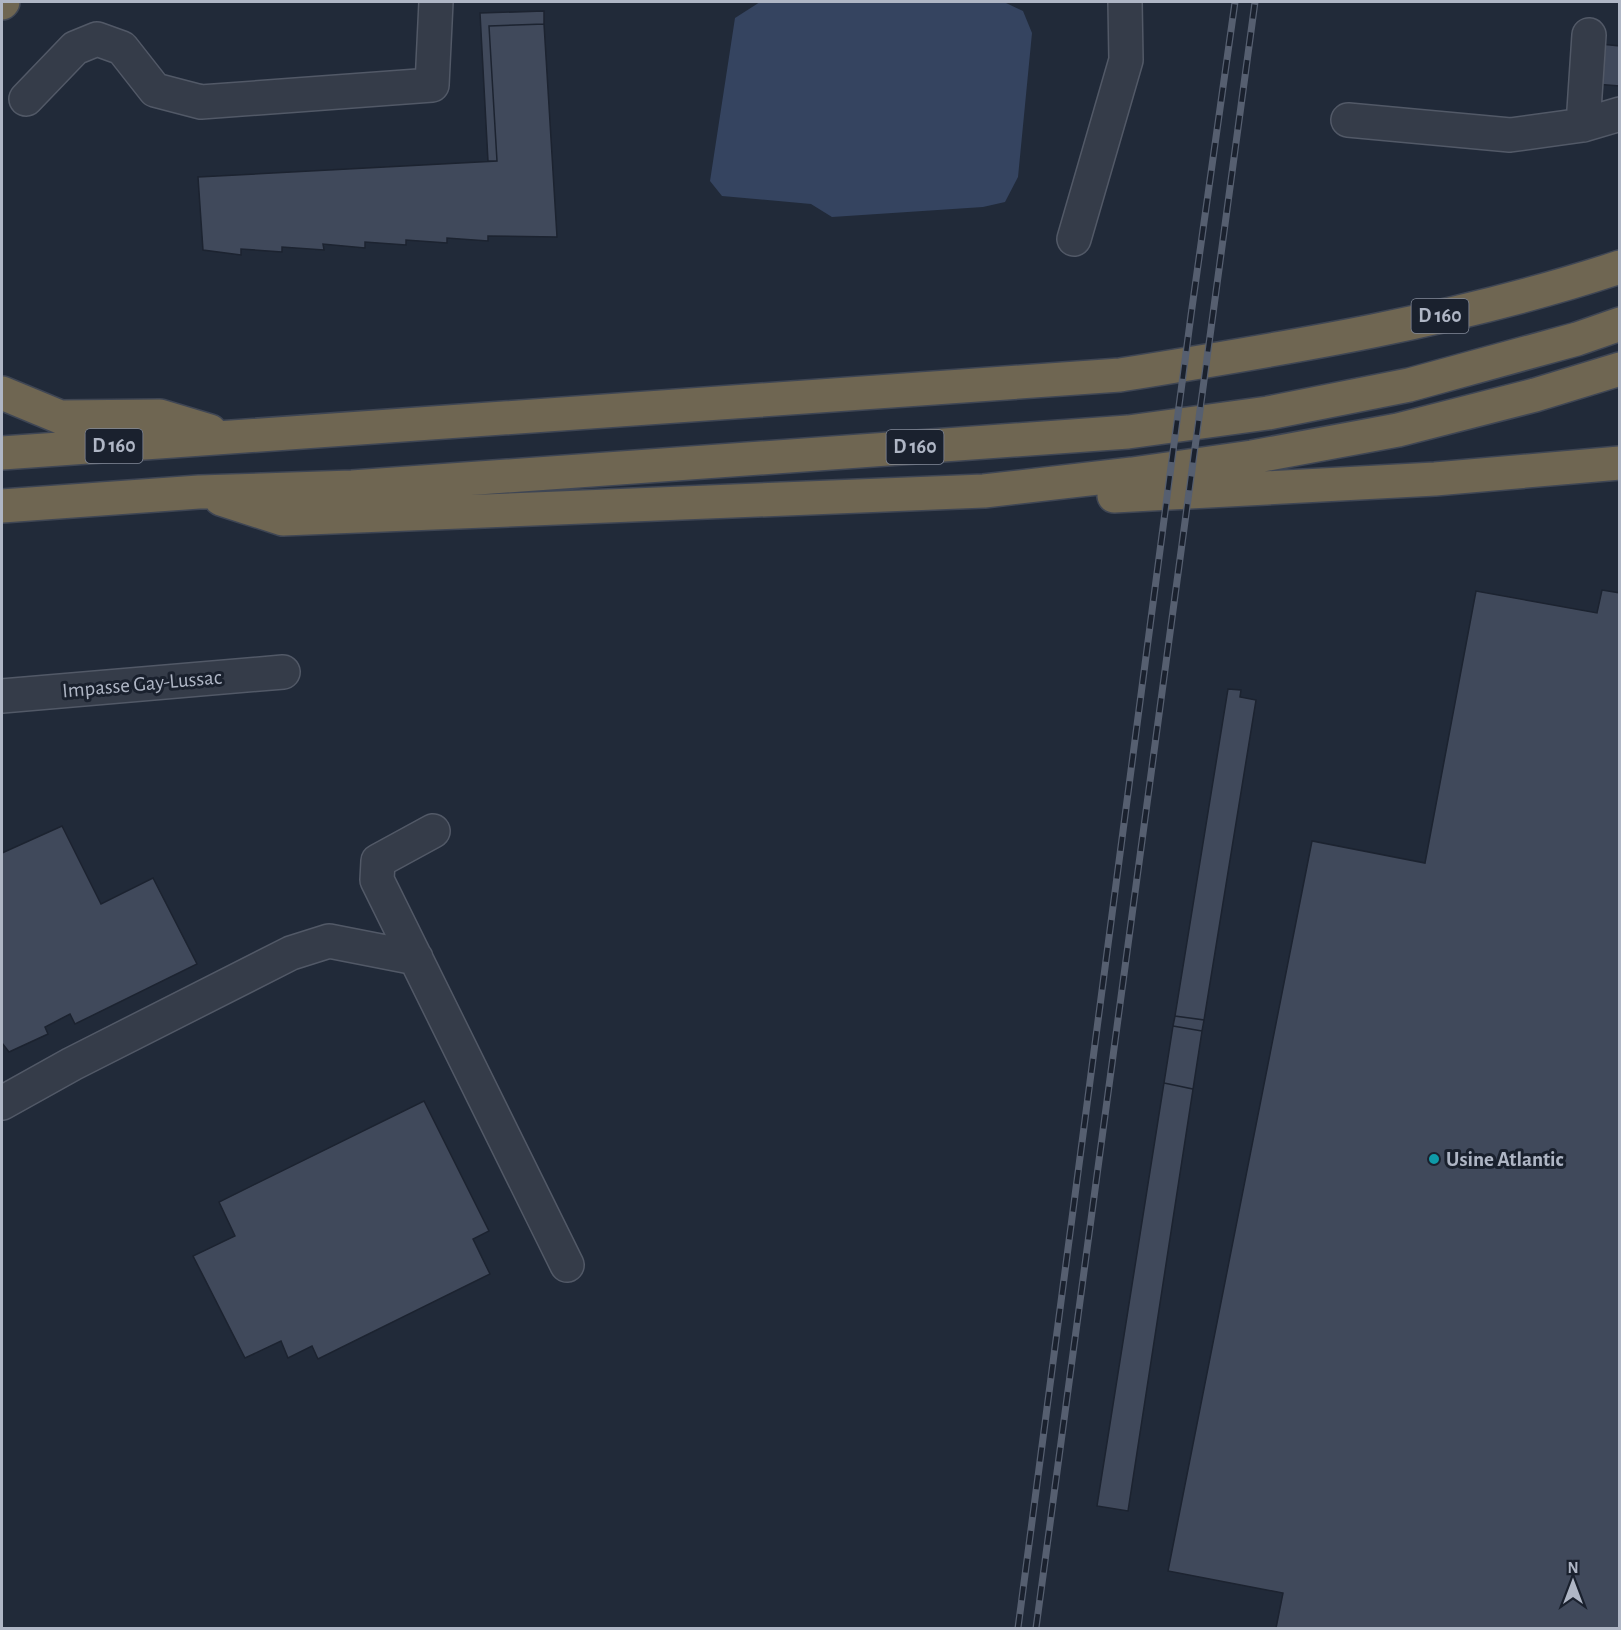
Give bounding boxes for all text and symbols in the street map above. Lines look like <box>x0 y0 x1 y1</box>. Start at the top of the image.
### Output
road number: D 160 <box>1412 299 1468 333</box>
road number: D 160 <box>86 429 142 463</box>
road number: D 160 <box>886 430 944 464</box>
street label: Impasse Gay-Lussac <box>61 667 223 701</box>
place label: Usine Atlantic <box>1446 1149 1564 1170</box>
marker: Usine Atlantic <box>1427 1152 1441 1166</box>
north arrow <box>1543 1552 1603 1612</box>
text: N <box>1567 1560 1579 1576</box>

